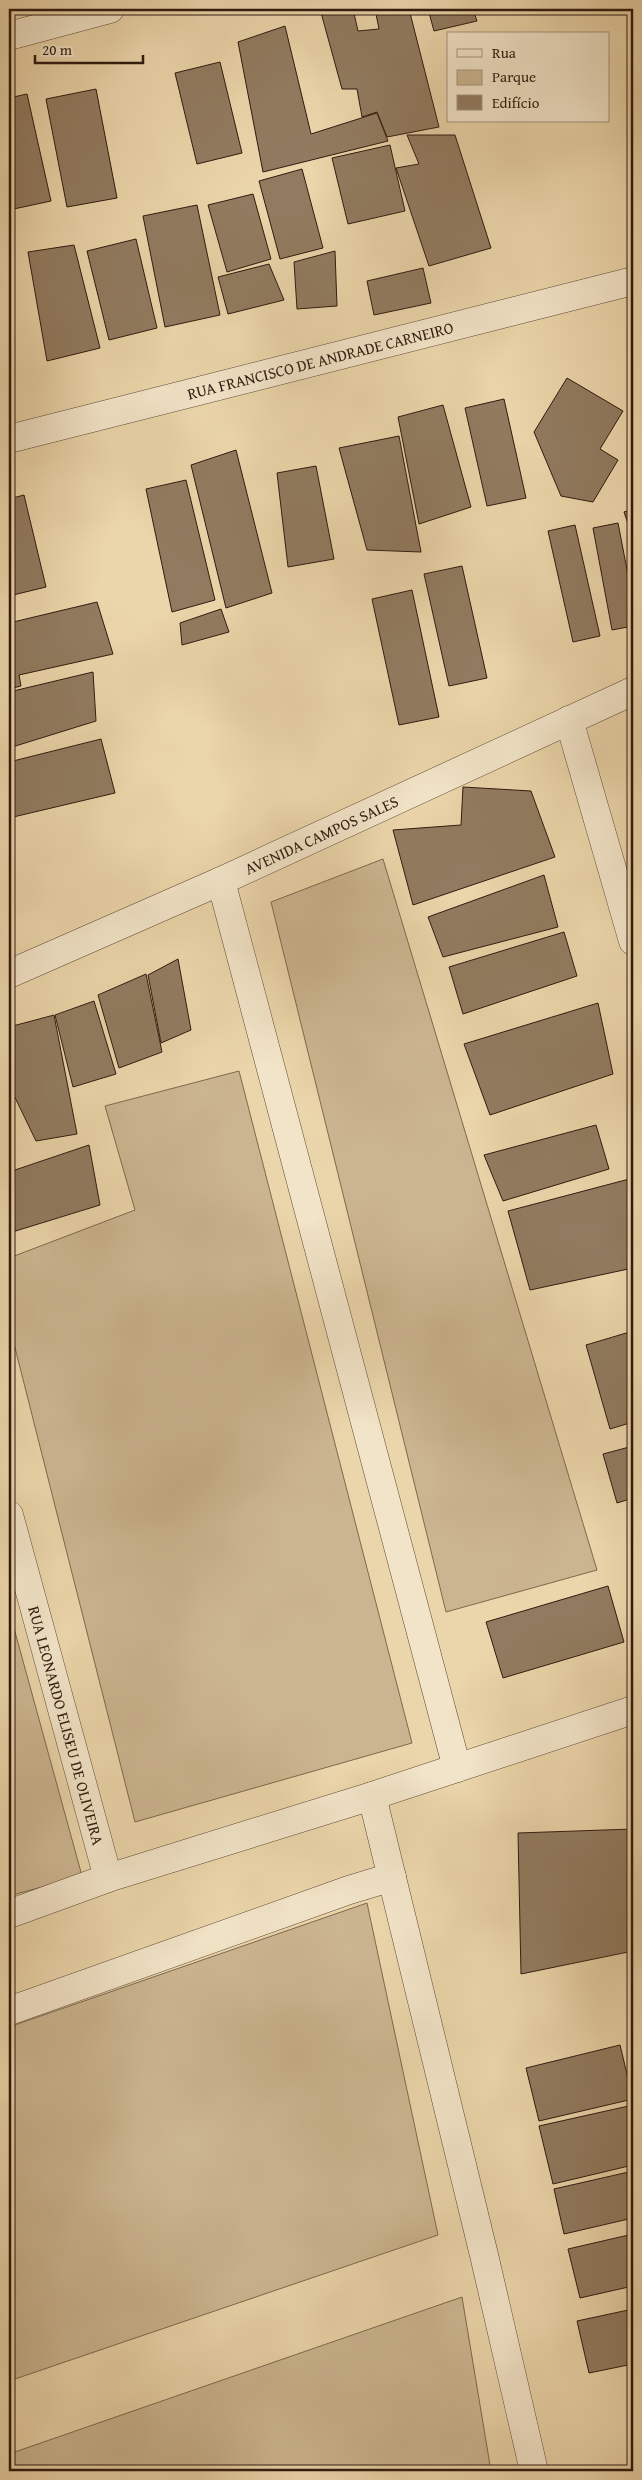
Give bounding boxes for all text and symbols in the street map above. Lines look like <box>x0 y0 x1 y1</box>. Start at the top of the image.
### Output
scale bar <box>35 32 142 64</box>
legend <box>447 32 610 122</box>
text: 20 m <box>42 39 73 60</box>
text: Rua <box>492 42 516 63</box>
text: Parque <box>492 66 536 87</box>
text: Edifício <box>492 92 540 113</box>
street label: RUA FRANCISCO DE ANDRADE CARNEIRO <box>184 315 456 405</box>
street label: AVENIDA CAMPOS SALES <box>241 789 402 881</box>
street label: RUA LEONARDO ELISEU DE OLIVEIRA <box>22 1603 111 1848</box>

